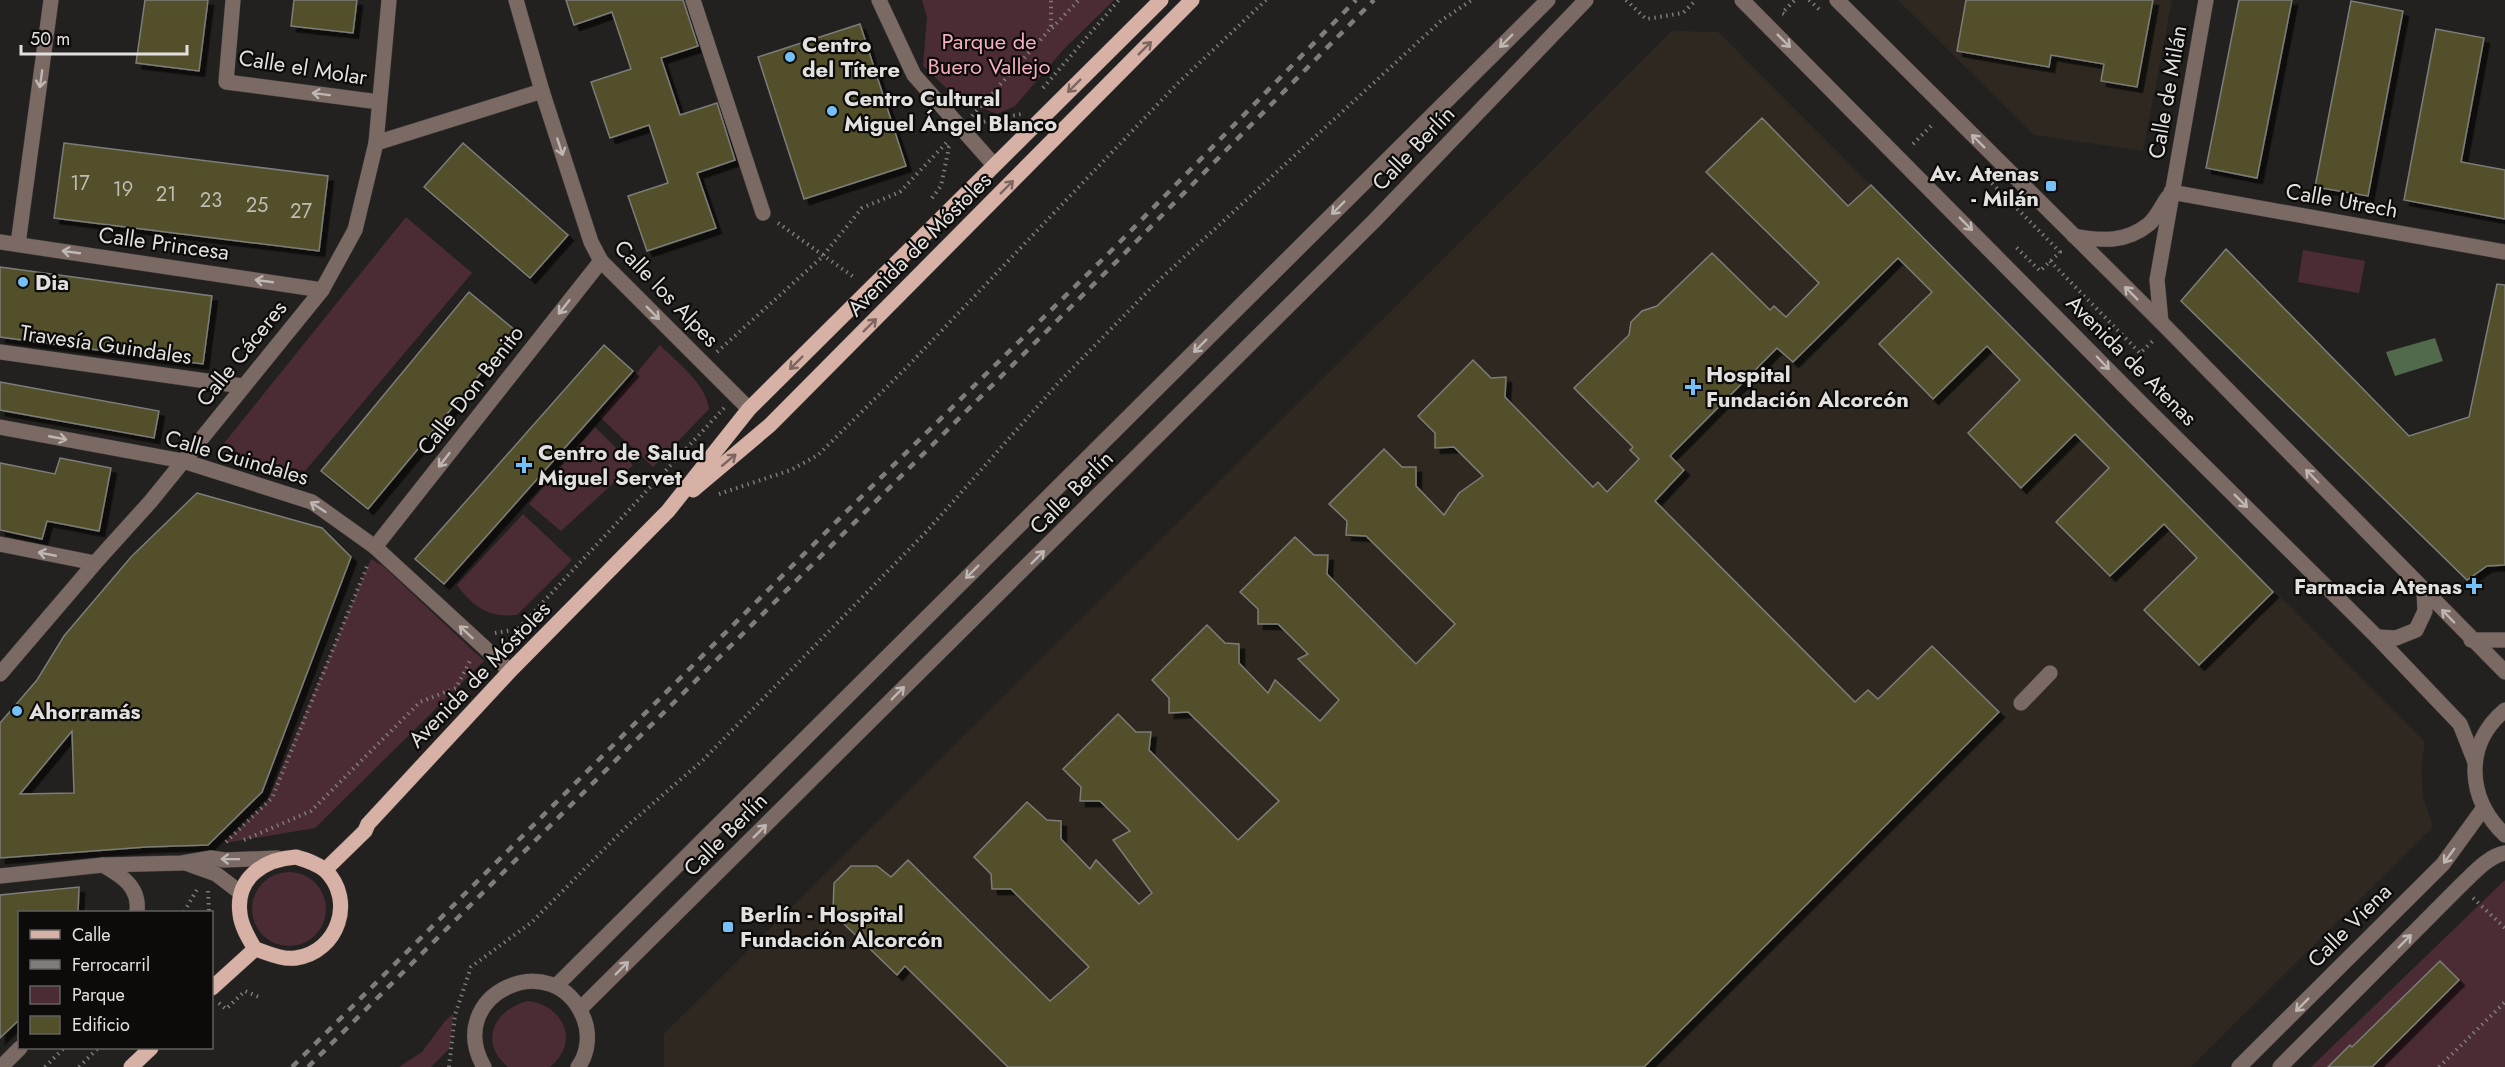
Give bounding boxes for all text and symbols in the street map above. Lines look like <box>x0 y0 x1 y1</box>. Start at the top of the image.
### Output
scale bar <box>21 18 188 56</box>
street label: Calle de Milán <box>2140 23 2194 161</box>
park label: Parque de Buero Vallejo <box>928 25 1050 82</box>
text: 50 m <box>30 26 70 52</box>
place label: Centro del Títere <box>802 28 900 85</box>
one-way arrow <box>1499 34 1514 49</box>
one-way arrow <box>1776 34 1791 49</box>
street label: Calle el Molar <box>236 41 370 93</box>
one-way arrow <box>1137 41 1152 56</box>
marker: Centro del Títere <box>783 50 797 64</box>
one-way arrow <box>35 68 46 88</box>
one-way arrow <box>1067 78 1082 93</box>
place label: Centro Cultural Miguel Ángel Blanco <box>844 82 1057 139</box>
one-way arrow <box>311 89 331 100</box>
street label: Calle Berlín <box>1364 98 1462 198</box>
marker: Centro Cultural Miguel Ángel Blanco <box>825 104 839 118</box>
one-way arrow <box>1970 133 1985 148</box>
one-way arrow <box>555 137 566 156</box>
place label: Av. Atenas - Milán <box>1929 157 2039 214</box>
street label: Avenida de Móstoles <box>840 164 999 323</box>
house number: 17 <box>70 169 90 198</box>
street label: Calle Utrech <box>2283 174 2401 226</box>
house number: 19 <box>113 175 133 204</box>
one-way arrow <box>1000 179 1015 194</box>
marker: Av. Atenas - Milán <box>2044 179 2058 193</box>
house number: 21 <box>156 180 176 209</box>
house number: 23 <box>200 186 222 215</box>
house number: 25 <box>246 191 268 220</box>
house number: 27 <box>290 197 312 226</box>
one-way arrow <box>1331 201 1346 216</box>
one-way arrow <box>1958 217 1973 232</box>
street label: Calle Princesa <box>97 218 231 268</box>
street label: Calle los Alpes <box>607 232 727 354</box>
one-way arrow <box>62 247 81 258</box>
place label: Dia <box>35 266 69 298</box>
marker: Dia <box>16 275 30 289</box>
one-way arrow <box>254 275 274 286</box>
one-way arrow <box>2123 285 2138 300</box>
street label: Avenida de Atenas <box>2059 287 2205 433</box>
street label: Calle Cáceres <box>188 293 294 413</box>
one-way arrow <box>558 299 571 315</box>
one-way arrow <box>645 305 660 320</box>
street label: Travesía Guindales <box>18 316 194 372</box>
street label: Calle Don Benito <box>409 318 531 462</box>
one-way arrow <box>862 318 877 333</box>
one-way arrow <box>1192 338 1207 353</box>
one-way arrow <box>788 355 803 370</box>
one-way arrow <box>2095 356 2110 371</box>
place label: Hospital Fundación Alcorcón <box>1706 358 1909 415</box>
marker: Hospital Fundación Alcorcón <box>1684 378 1702 396</box>
street label: Calle Guindales <box>161 421 313 493</box>
one-way arrow <box>47 433 67 444</box>
place label: Centro de Salud Miguel Servet <box>538 436 705 493</box>
street label: Calle Berlín <box>1022 443 1120 541</box>
one-way arrow <box>437 452 450 468</box>
one-way arrow <box>721 453 736 467</box>
marker: Centro de Salud Miguel Servet <box>515 456 533 474</box>
one-way arrow <box>2305 469 2319 484</box>
one-way arrow <box>2233 494 2248 508</box>
one-way arrow <box>310 500 327 512</box>
one-way arrow <box>38 548 58 559</box>
one-way arrow <box>1031 550 1046 565</box>
one-way arrow <box>965 565 980 580</box>
place label: Farmacia Atenas <box>2294 570 2462 602</box>
marker: Farmacia Atenas <box>2467 579 2481 593</box>
street label: Avenida de Móstoles <box>401 593 558 754</box>
one-way arrow <box>2441 608 2456 623</box>
one-way arrow <box>459 625 474 639</box>
one-way arrow <box>891 686 906 701</box>
place label: Ahorramás <box>28 695 141 727</box>
marker: Ahorramás <box>10 704 24 718</box>
street label: Calle Berlín <box>676 785 774 883</box>
one-way arrow <box>753 823 768 838</box>
one-way arrow <box>2442 848 2455 864</box>
one-way arrow <box>220 853 240 865</box>
street label: Calle Viena <box>2300 876 2398 974</box>
place label: Berlín - Hospital Fundación Alcorcón <box>740 898 943 955</box>
legend <box>18 911 213 1049</box>
marker: Berlín - Hospital Fundación Alcorcón <box>721 920 735 934</box>
text: Calle <box>72 922 111 948</box>
one-way arrow <box>2397 934 2412 949</box>
text: Ferrocarril <box>72 952 150 978</box>
one-way arrow <box>614 961 629 975</box>
text: Parque <box>72 982 125 1008</box>
one-way arrow <box>2294 997 2309 1012</box>
text: Edificio <box>72 1012 130 1038</box>

